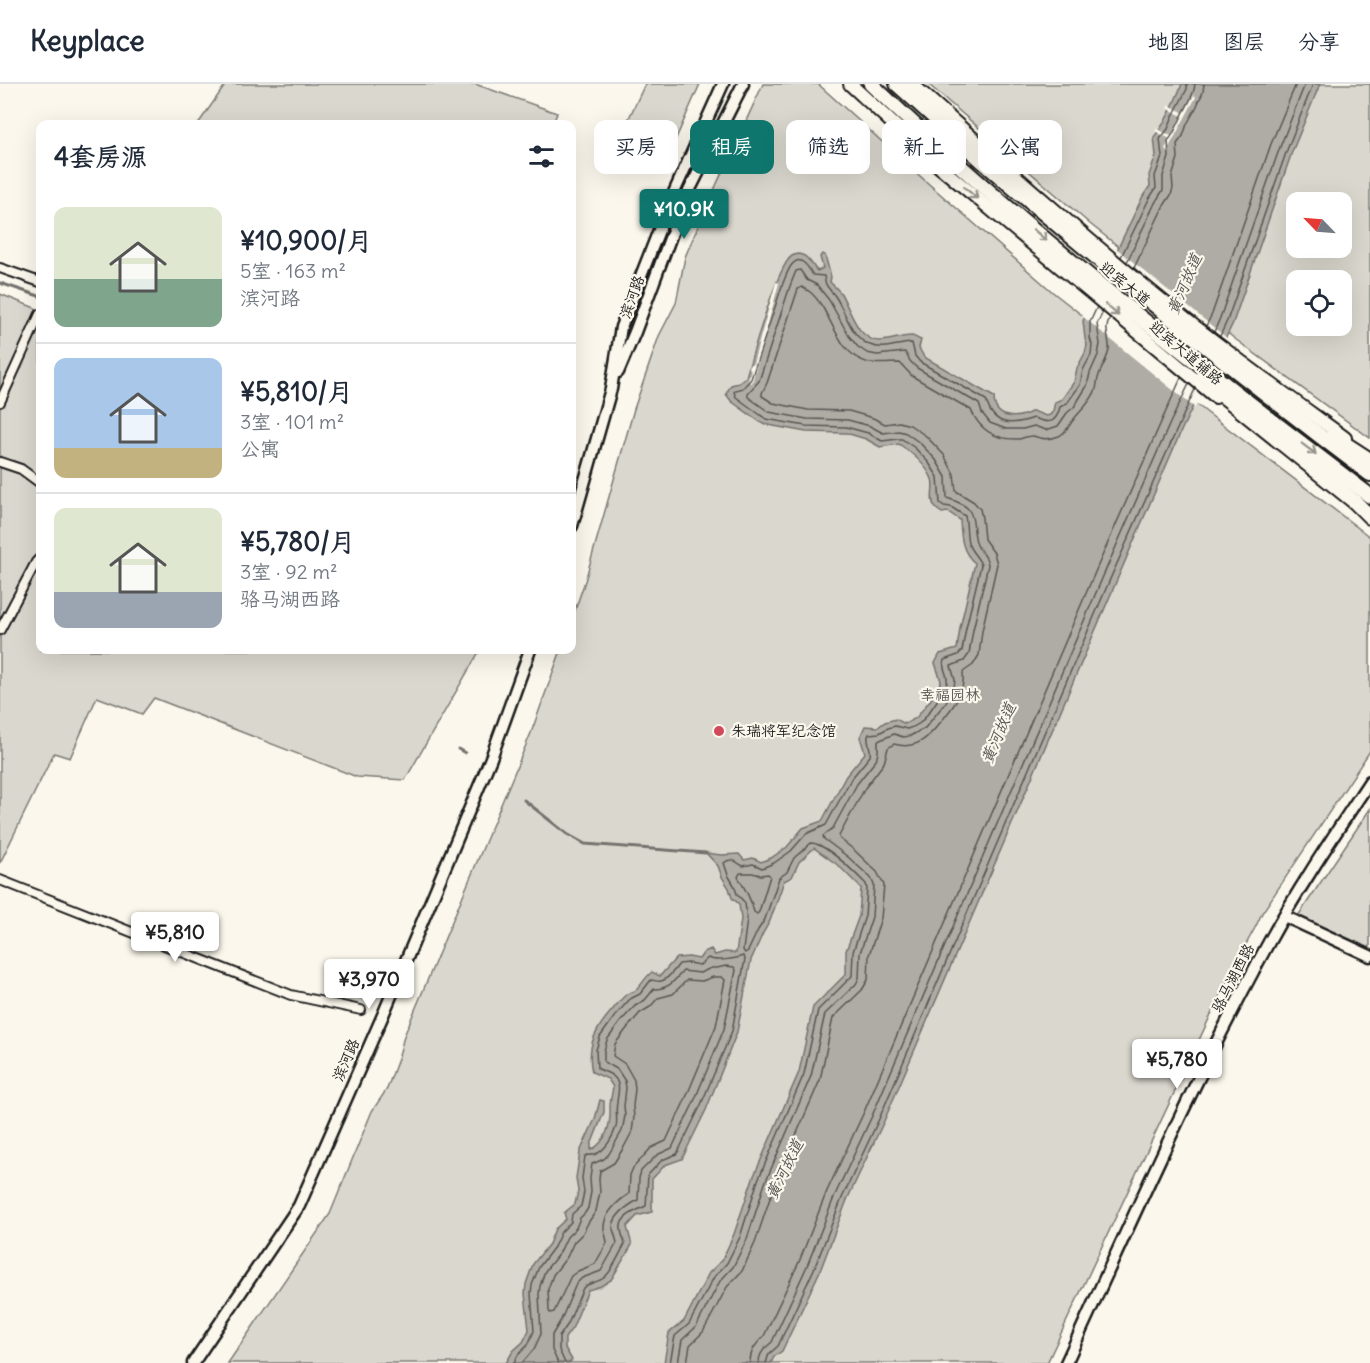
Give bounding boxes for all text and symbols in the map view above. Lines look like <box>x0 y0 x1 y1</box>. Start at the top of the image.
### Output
text: Keyplace <box>30 23 145 59</box>
text: 地图 <box>1148 28 1190 55</box>
text: 图层 <box>1223 28 1265 55</box>
text: 分享 <box>1298 28 1340 55</box>
chip: 买房 <box>594 120 678 174</box>
chip: 租房 <box>690 120 774 174</box>
chip: 筛选 <box>786 120 870 174</box>
chip: 新上 <box>882 120 966 174</box>
chip: 公寓 <box>978 120 1062 174</box>
text: 4套房源 <box>54 140 147 173</box>
icon: filters <box>525 140 558 173</box>
one-way arrow <box>963 186 978 200</box>
pin: ¥10.9K <box>635 189 733 240</box>
north arrow <box>1286 192 1352 258</box>
map controls <box>1286 192 1352 336</box>
text: ¥10.9K <box>654 196 714 221</box>
text: ¥10,900/月 <box>240 224 372 257</box>
one-way arrow <box>1032 228 1048 241</box>
icon: home <box>102 231 174 303</box>
water label: 黄河故道 <box>1162 249 1206 317</box>
street label: 迎宾大道 <box>1096 257 1155 310</box>
text: 5室 · 163 m² <box>240 258 346 283</box>
button: locate <box>1286 270 1352 336</box>
street label: 滨河路 <box>615 272 648 321</box>
text: 滨河路 <box>240 285 300 310</box>
one-way arrow <box>1104 304 1120 317</box>
street label: 迎宾大道辅路 <box>1146 316 1227 389</box>
text: ¥5,810/月 <box>240 375 353 408</box>
icon: home <box>102 382 174 454</box>
text: 3室 · 101 m² <box>240 409 344 434</box>
text: 公寓 <box>240 436 280 461</box>
one-way arrow <box>1300 442 1316 455</box>
text: ¥5,780/月 <box>240 525 356 558</box>
icon: home <box>102 532 174 604</box>
text: 3室 · 92 m² <box>240 559 338 584</box>
text: 骆马湖西路 <box>240 586 340 611</box>
park label: 幸福园林 <box>920 685 980 704</box>
water label: 黄河故道 <box>976 698 1020 766</box>
place label: 朱瑞将军纪念馆 <box>731 721 836 740</box>
marker: 朱瑞将军纪念馆 <box>712 724 726 738</box>
pin: ¥5,810 <box>126 912 224 963</box>
text: ¥5,810 <box>145 919 205 944</box>
street label: 骆马湖西路 <box>1207 940 1258 1016</box>
pin: ¥3,970 <box>320 959 418 1010</box>
text: ¥3,970 <box>338 966 400 991</box>
street label: 滨河路 <box>328 1035 363 1084</box>
pin: ¥5,780 <box>1128 1039 1226 1090</box>
text: ¥5,780 <box>1146 1046 1208 1071</box>
water label: 黄河故道 <box>761 1134 808 1202</box>

